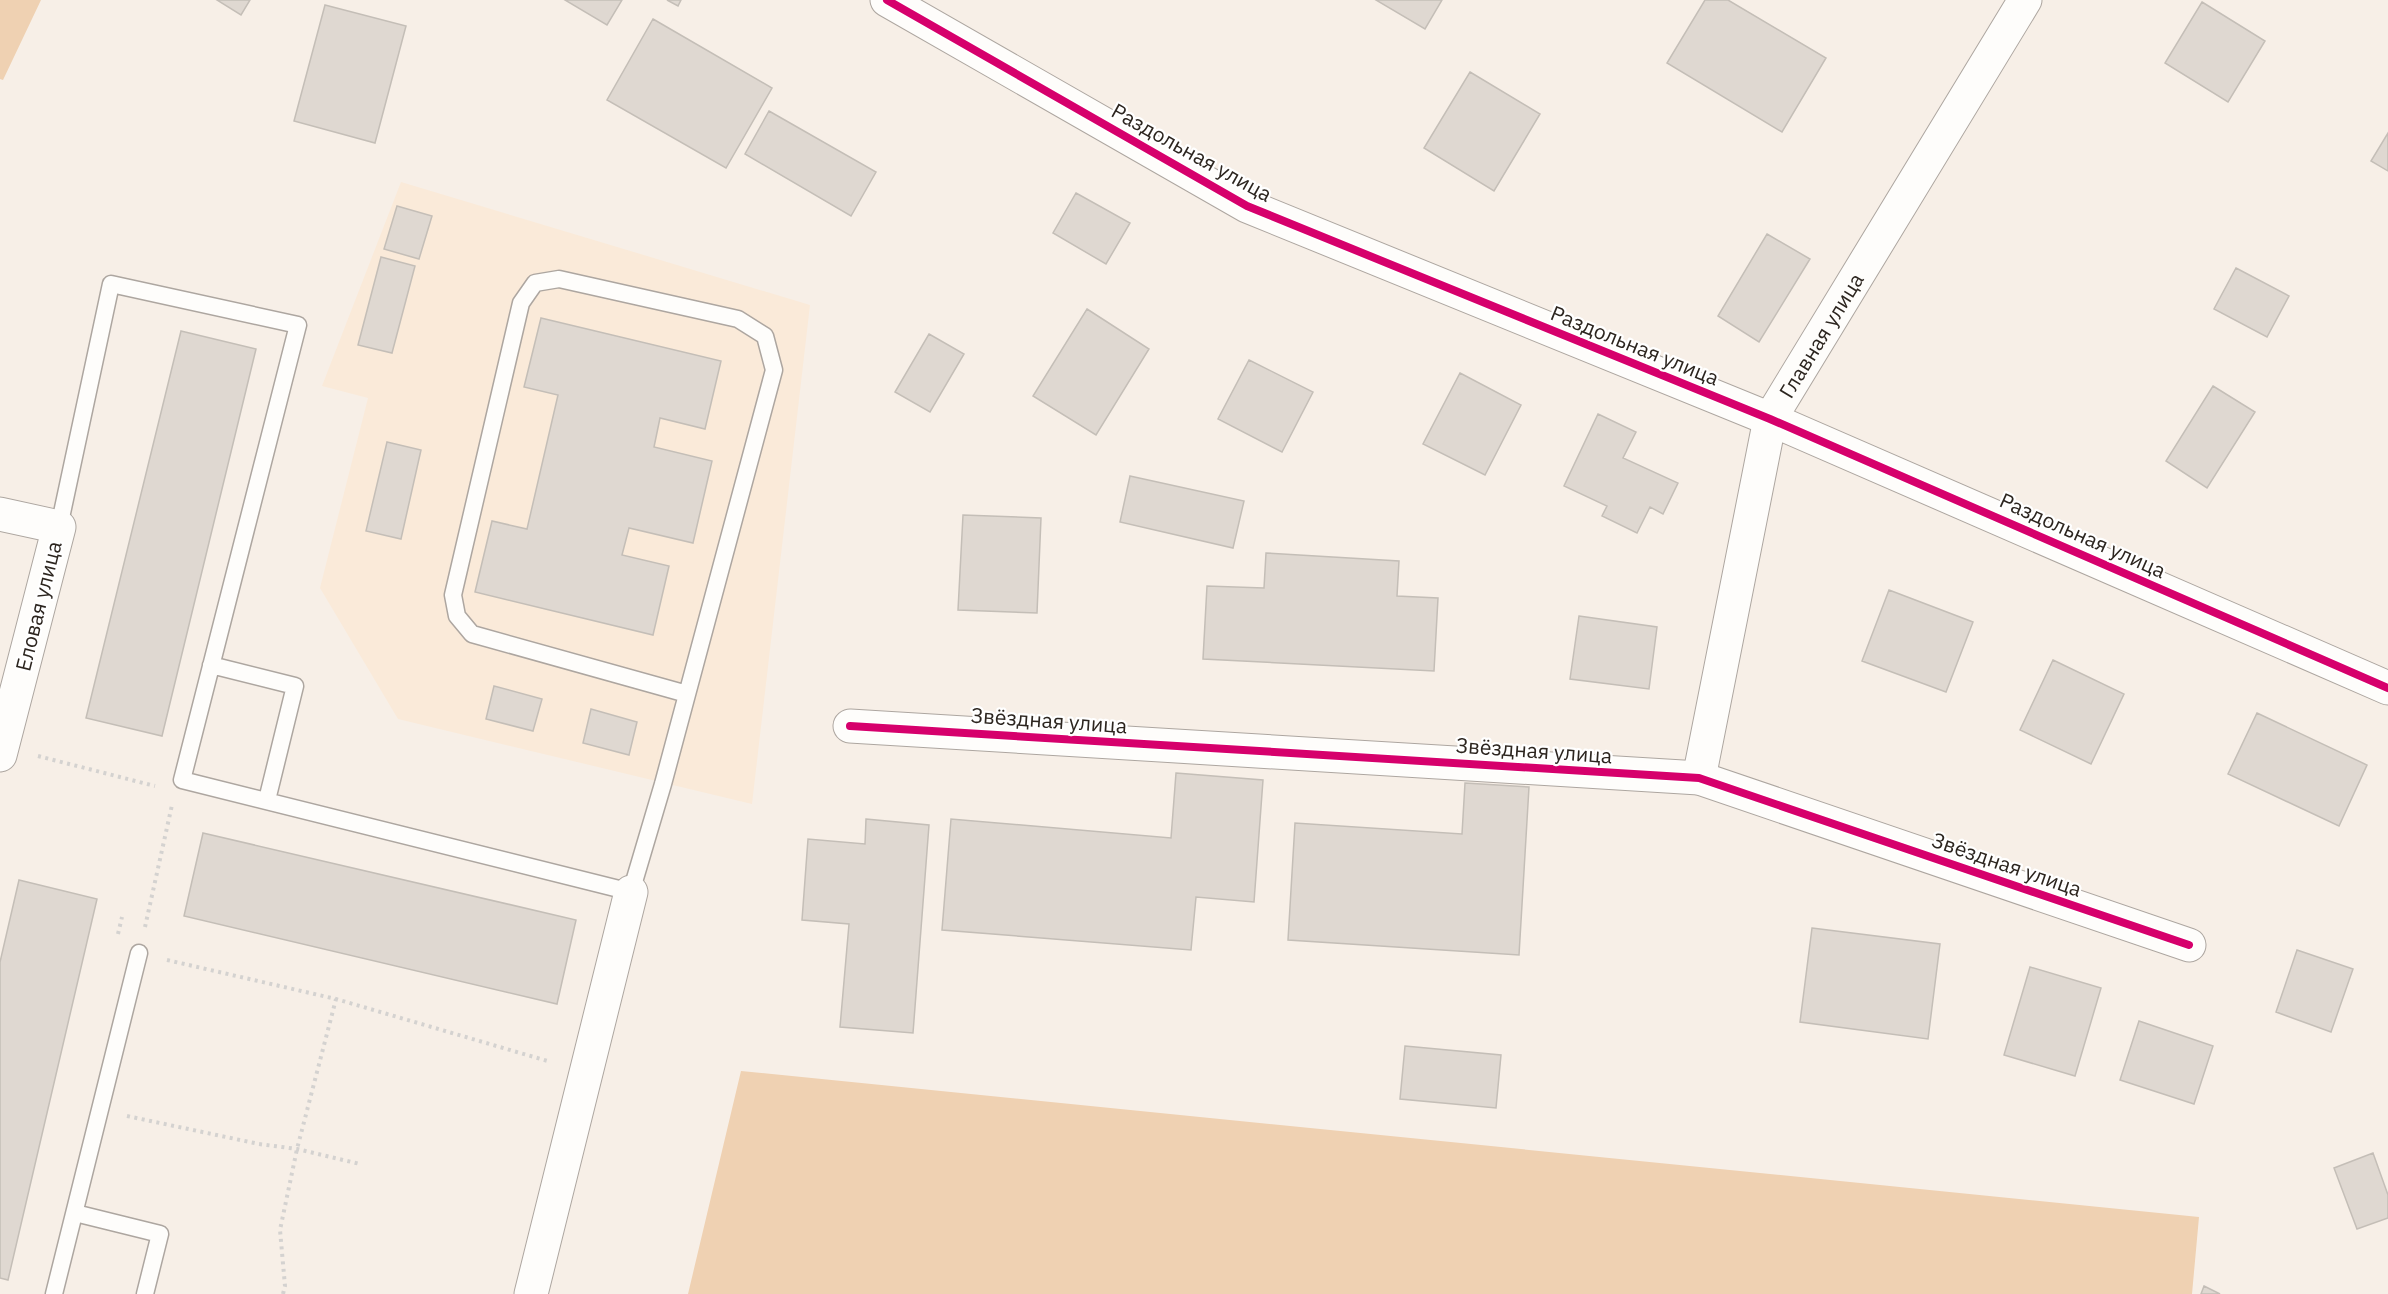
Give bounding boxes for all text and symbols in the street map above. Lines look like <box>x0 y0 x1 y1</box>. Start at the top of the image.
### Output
street label: Раздольная улица <box>1107 96 1277 208</box>
street label: Главная улица <box>1772 267 1870 403</box>
street label: Раздольная улица <box>1547 298 1723 392</box>
street label: Раздольная улица <box>1995 486 2171 584</box>
street label: Еловая улица <box>8 538 68 674</box>
street label: Звёздная улица <box>970 701 1128 739</box>
street label: Звёздная улица <box>1455 731 1613 769</box>
street label: Звёздная улица <box>1928 825 2086 903</box>

